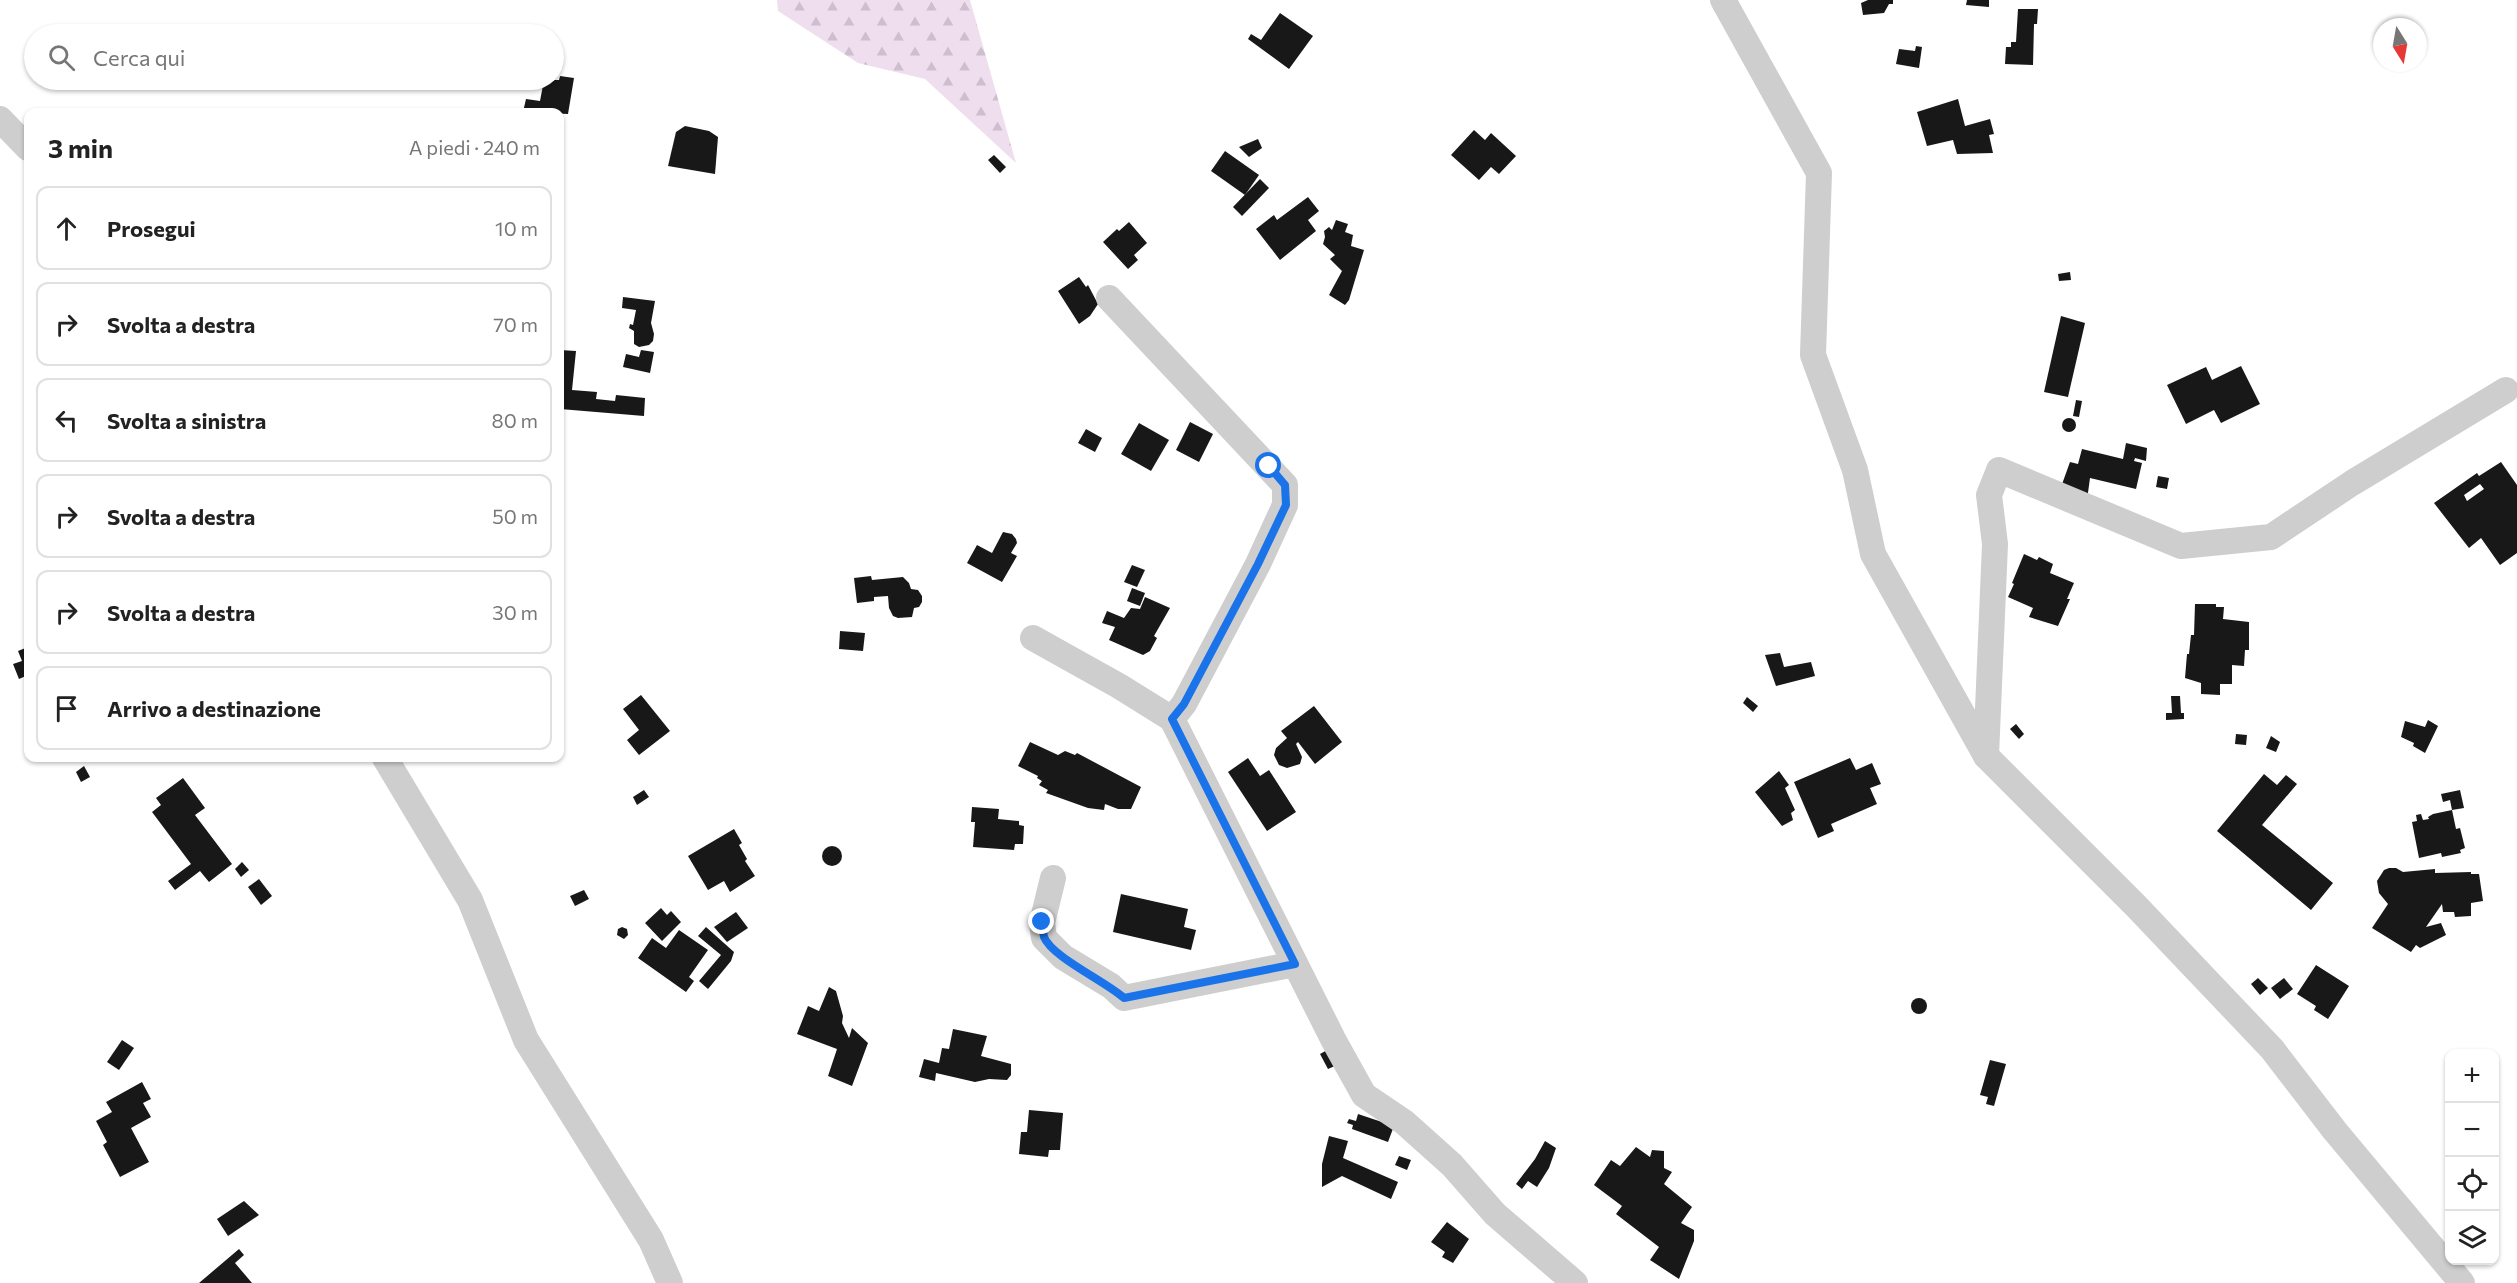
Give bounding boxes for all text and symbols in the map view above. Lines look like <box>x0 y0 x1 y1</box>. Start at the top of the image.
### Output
north arrow <box>2373 18 2427 72</box>
search box <box>24 24 564 90</box>
icon: search <box>45 41 78 74</box>
text: Cerca qui <box>93 44 185 71</box>
text: 3 min <box>48 132 113 163</box>
text: A piedi · 240 m <box>409 135 540 159</box>
icon: ahead <box>50 212 83 245</box>
text: Prosegui <box>107 215 196 242</box>
text: 10 m <box>495 216 538 240</box>
icon: right <box>50 308 83 341</box>
text: Svolta a destra <box>107 311 255 338</box>
text: 70 m <box>493 312 538 336</box>
icon: left <box>50 404 83 437</box>
text: Svolta a sinistra <box>107 407 266 434</box>
text: 80 m <box>492 408 538 432</box>
route start <box>1255 452 1281 478</box>
icon: right <box>50 500 83 533</box>
text: Svolta a destra <box>107 503 255 530</box>
text: 50 m <box>492 504 538 528</box>
icon: right <box>50 596 83 629</box>
text: Svolta a destra <box>107 599 255 626</box>
text: 30 m <box>492 600 538 624</box>
icon: arrive <box>50 692 83 725</box>
text: Arrivo a destinazione <box>107 695 321 722</box>
route end <box>1028 908 1054 934</box>
map controls <box>2445 1049 2499 1265</box>
button: + <box>2445 1049 2499 1103</box>
button: − <box>2445 1103 2499 1157</box>
button: locate <box>2445 1157 2499 1211</box>
button: layers <box>2445 1211 2499 1265</box>

